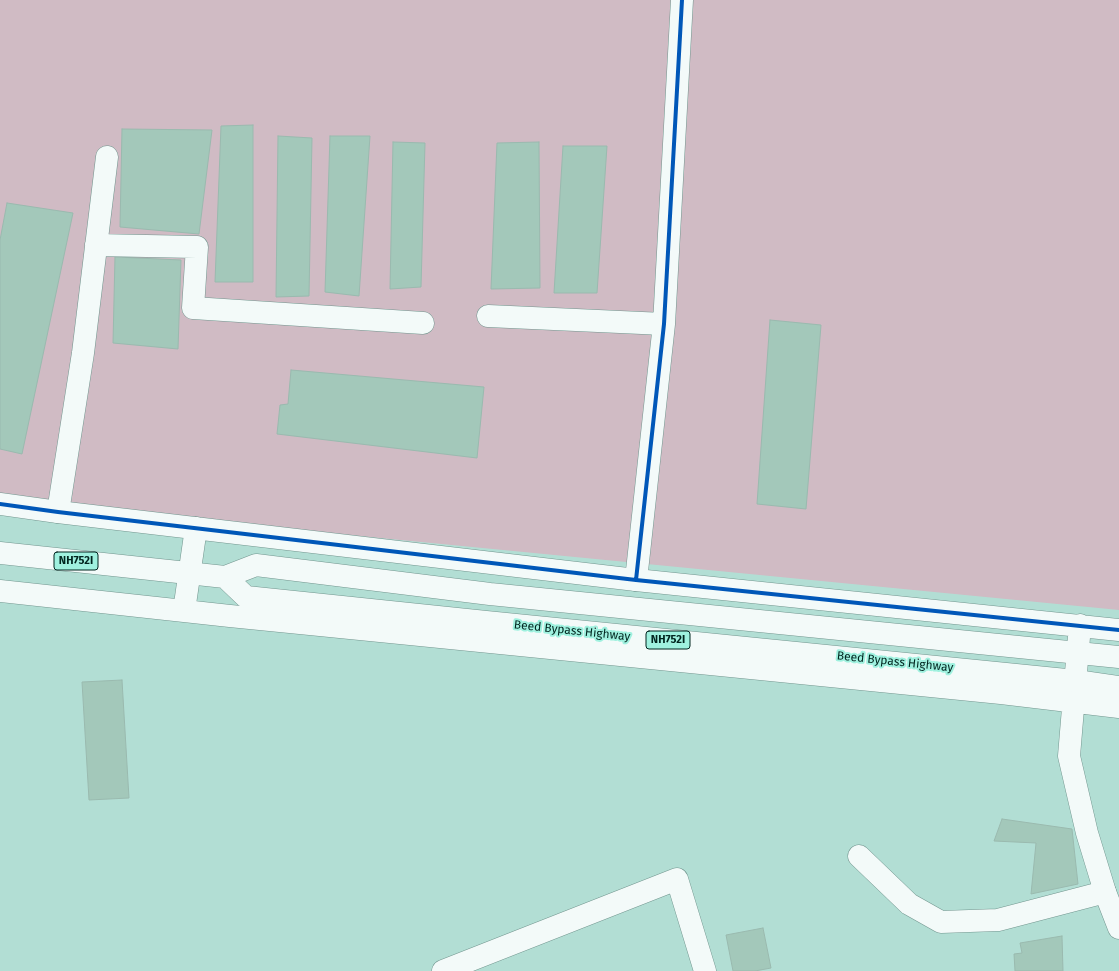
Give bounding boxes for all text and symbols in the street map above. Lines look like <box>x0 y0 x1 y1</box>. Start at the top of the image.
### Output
road number: NH752I <box>54 552 98 570</box>
street label: Beed Bypass Highway <box>513 618 631 644</box>
road number: NH752I <box>646 631 690 649</box>
street label: Beed Bypass Highway <box>836 649 954 675</box>

